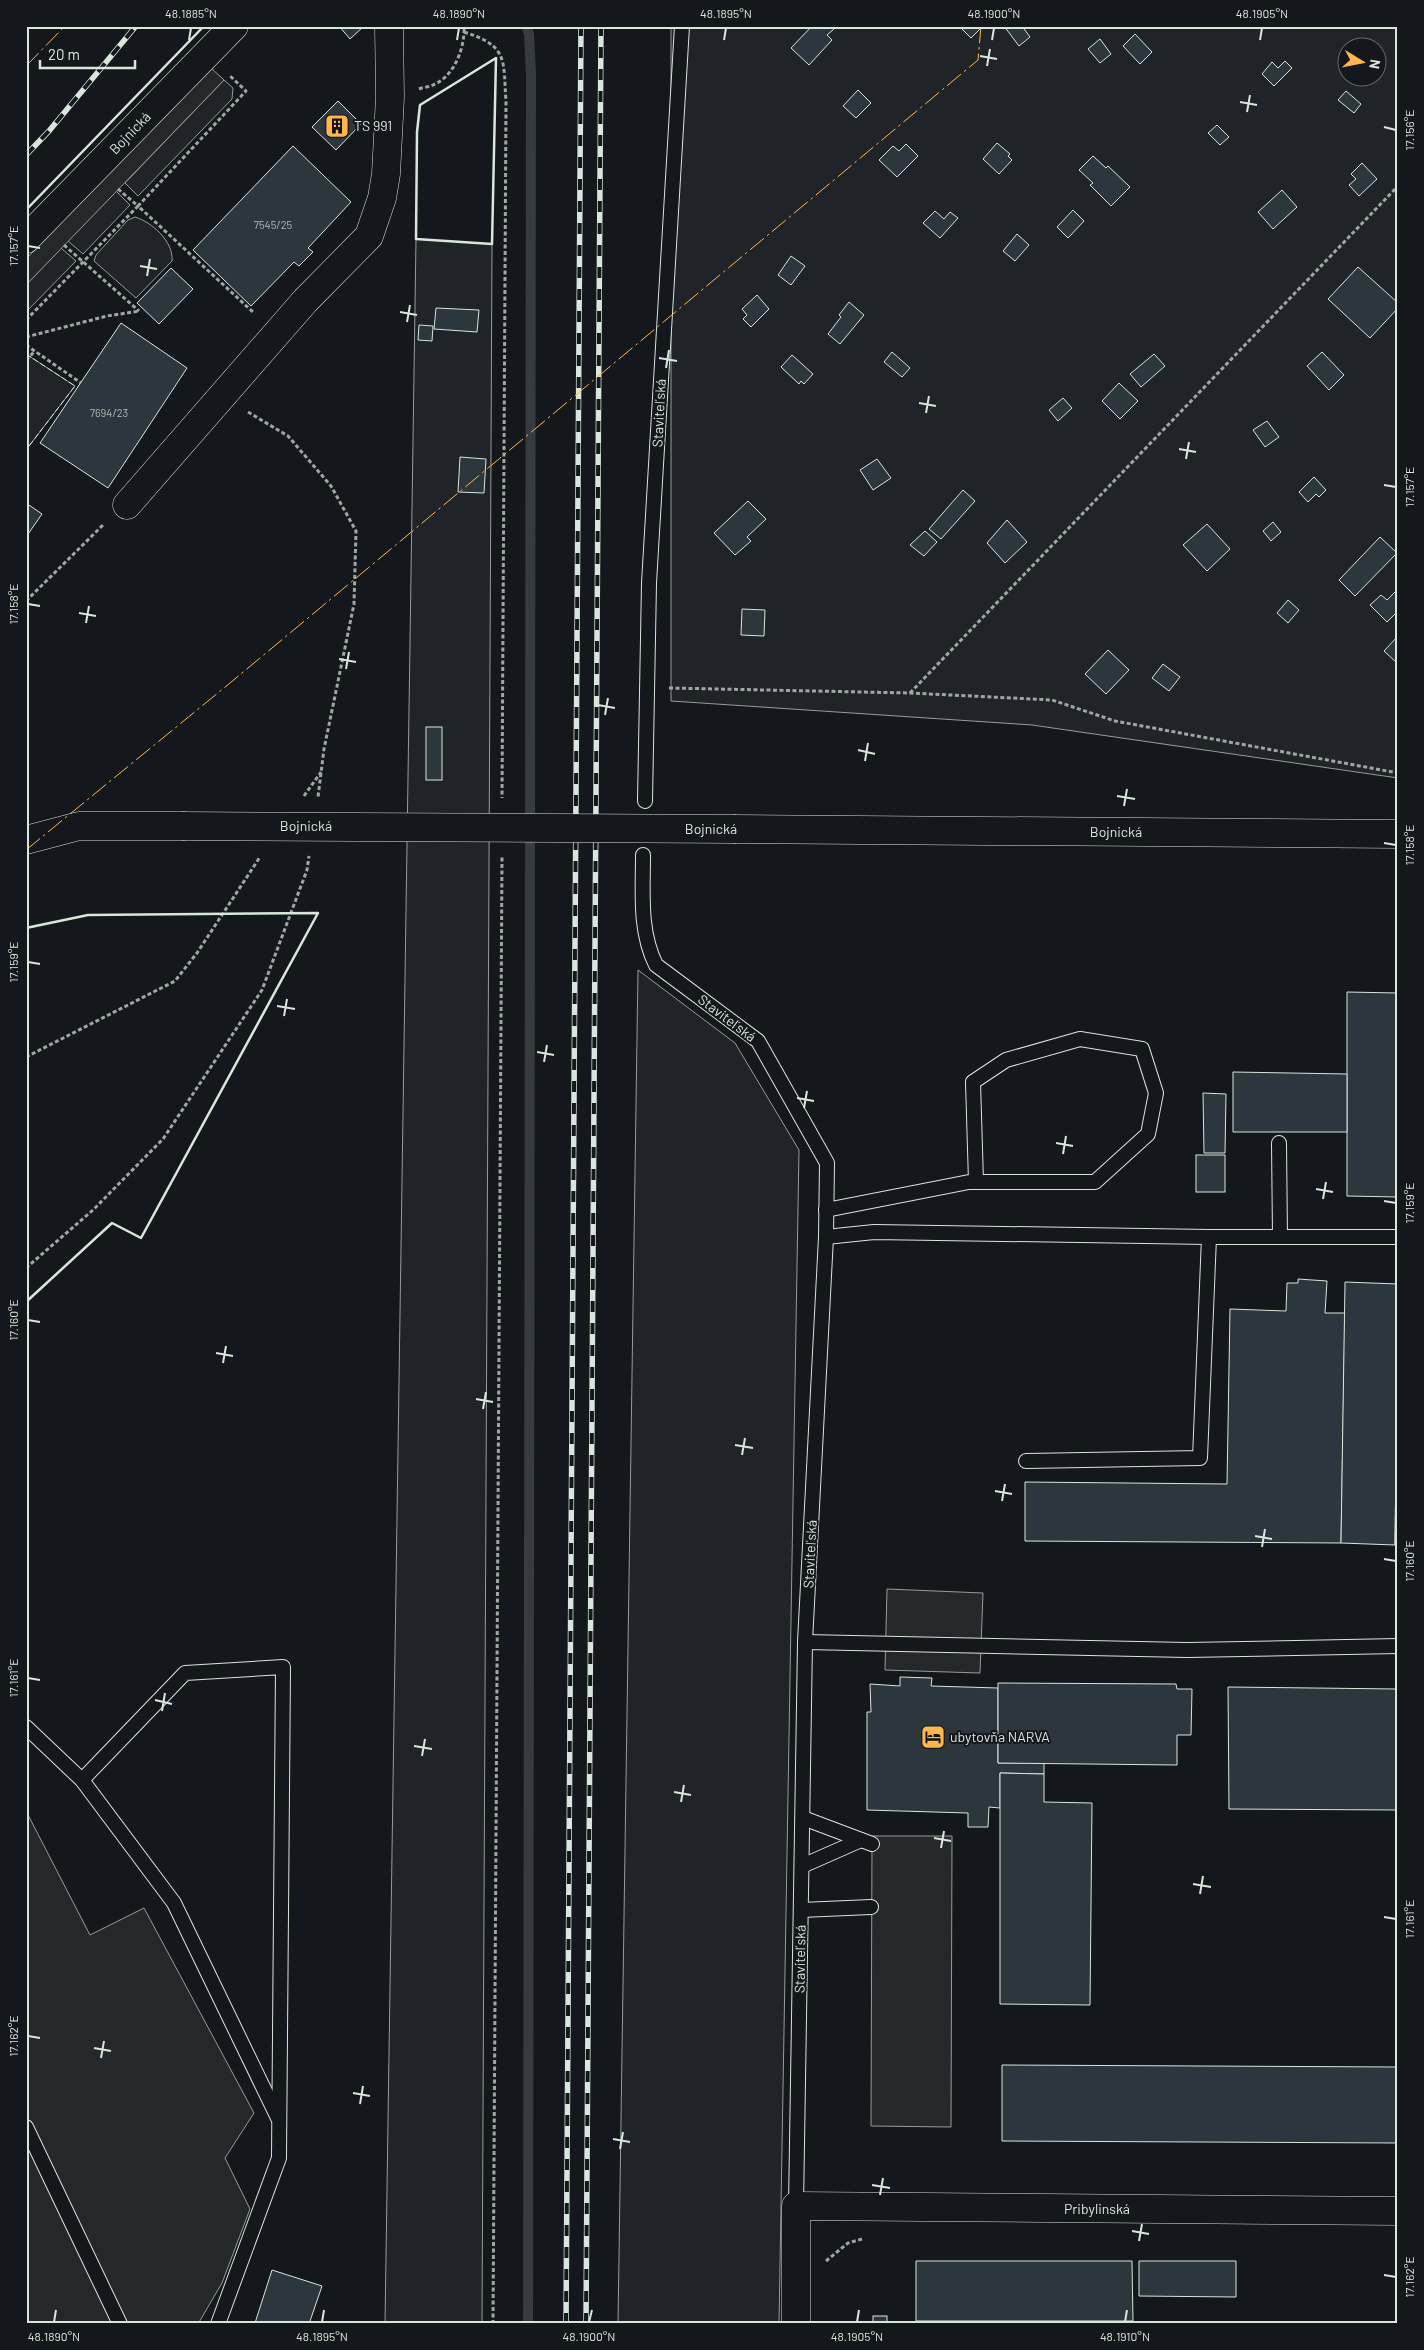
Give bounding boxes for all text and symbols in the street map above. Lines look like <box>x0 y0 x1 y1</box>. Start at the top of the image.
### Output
text: 48.1885°N <box>165 6 217 20</box>
text: 48.1890°N <box>433 6 485 20</box>
text: 48.1895°N <box>700 6 752 20</box>
text: 48.1900°N <box>968 6 1020 20</box>
text: 48.1905°N <box>1236 6 1288 20</box>
scale bar <box>40 38 135 70</box>
north arrow <box>1336 38 1386 88</box>
text: 20 m <box>48 45 80 63</box>
text: N <box>1366 58 1384 70</box>
street label: Bojnická <box>105 108 154 157</box>
text: 17.156°E <box>1402 109 1416 151</box>
building icon: TS 991 <box>324 113 350 139</box>
place label: TS 991 <box>354 117 392 134</box>
house number: 7545/25 <box>254 218 293 231</box>
text: 17.157°E <box>6 226 20 266</box>
street label: Staviteľská <box>648 378 669 448</box>
house number: 7694/23 <box>90 406 128 419</box>
text: 17.157°E <box>1402 467 1416 507</box>
text: 17.158°E <box>6 583 20 625</box>
street label: Bojnická <box>280 817 332 834</box>
street label: Bojnická <box>685 820 737 837</box>
street label: Bojnická <box>1090 823 1142 840</box>
text: 17.158°E <box>1402 824 1416 866</box>
text: 17.159°E <box>6 941 20 983</box>
street label: Staviteľská <box>695 990 760 1045</box>
text: 17.159°E <box>1402 1182 1416 1224</box>
text: 17.160°E <box>6 1299 20 1341</box>
street label: Staviteľská <box>799 1519 820 1589</box>
text: 17.160°E <box>1402 1540 1416 1582</box>
text: 17.161°E <box>6 1659 20 1697</box>
hotel icon: ubytovňa NARVA <box>920 1724 946 1750</box>
place label: ubytovňa NARVA <box>950 1728 1050 1745</box>
text: 17.161°E <box>1402 1900 1416 1938</box>
street label: Staviteľská <box>790 1925 809 1993</box>
text: 17.162°E <box>6 2015 20 2057</box>
street label: Pribylinská <box>1064 2200 1130 2217</box>
text: 17.162°E <box>1402 2256 1416 2298</box>
text: 48.1890°N <box>28 2329 80 2343</box>
text: 48.1895°N <box>296 2329 348 2343</box>
text: 48.1900°N <box>563 2329 615 2343</box>
text: 48.1905°N <box>831 2329 883 2343</box>
text: 48.1910°N <box>1100 2329 1150 2343</box>

